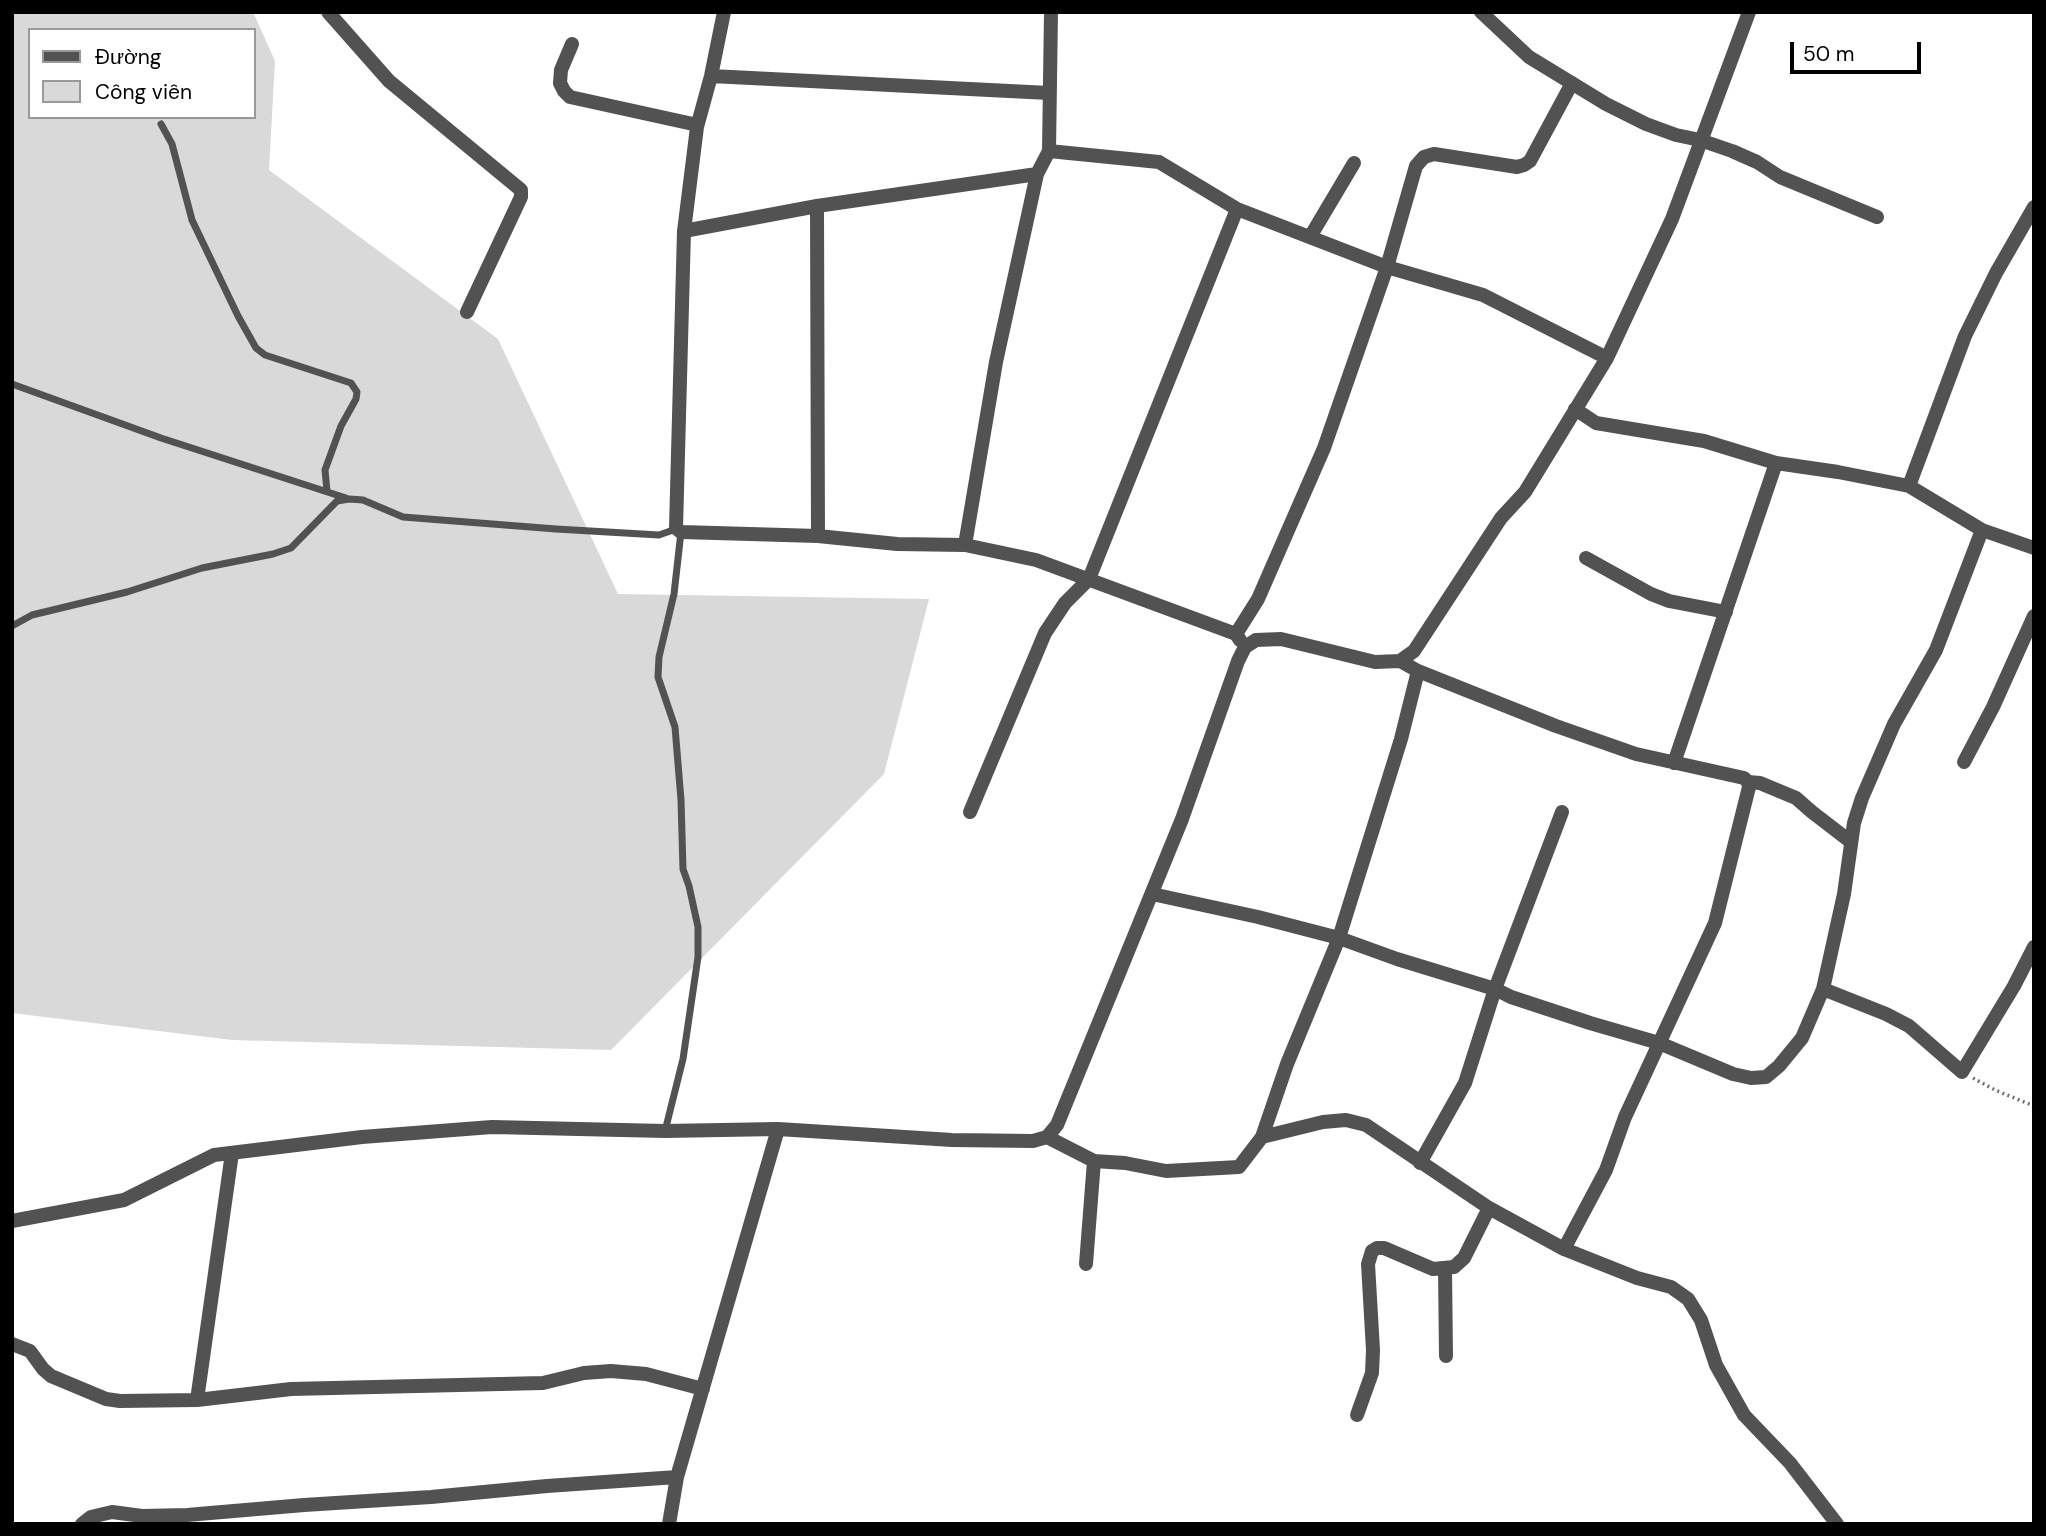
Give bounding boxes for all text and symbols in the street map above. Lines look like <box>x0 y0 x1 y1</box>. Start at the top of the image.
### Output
legend <box>28 28 256 119</box>
scale bar <box>1794 28 1925 72</box>
text: 50 m <box>1803 40 1854 68</box>
text: Đường <box>95 43 162 71</box>
text: Công viên <box>95 78 192 106</box>

